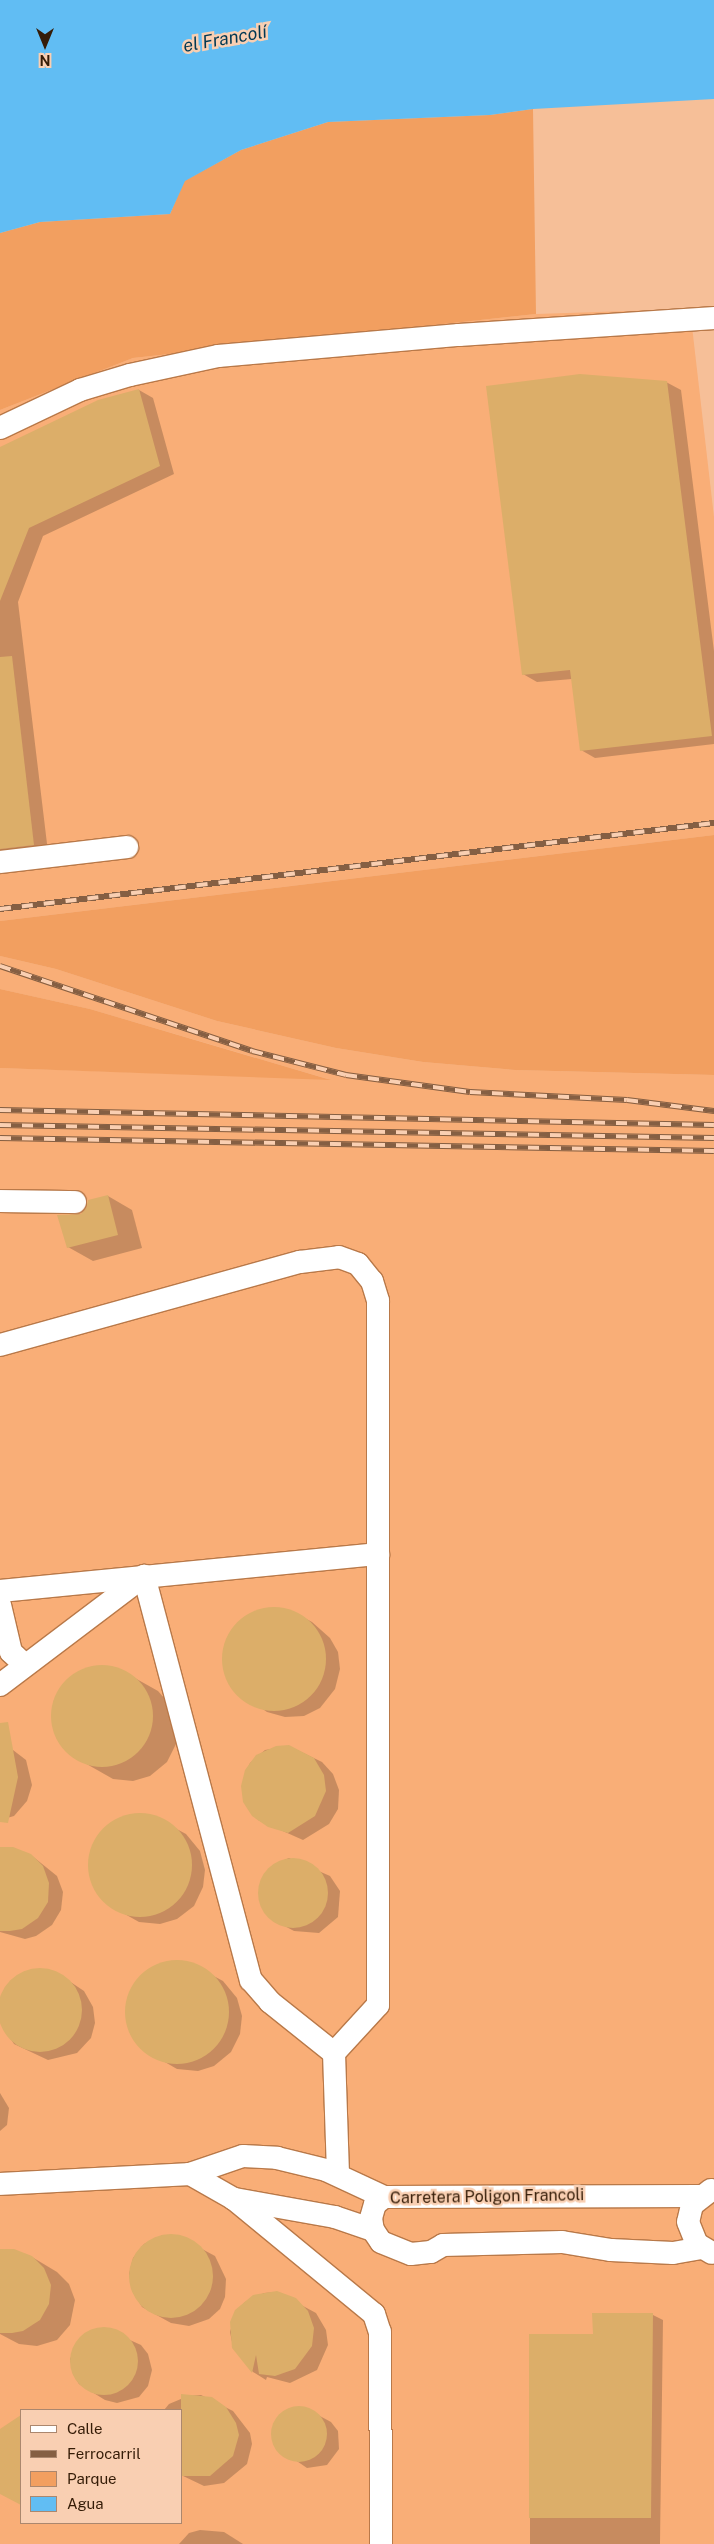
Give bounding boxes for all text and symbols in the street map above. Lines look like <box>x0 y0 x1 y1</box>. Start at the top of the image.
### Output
north arrow <box>20 20 70 70</box>
water label: el Francolí <box>181 21 269 57</box>
text: N <box>40 52 50 68</box>
street label: Carretera Poligon Francoli <box>390 2186 584 2208</box>
legend <box>20 2409 182 2524</box>
text: Calle <box>67 2420 103 2437</box>
text: Ferrocarril <box>67 2445 141 2462</box>
text: Parque <box>67 2470 117 2487</box>
text: Agua <box>67 2495 104 2512</box>

